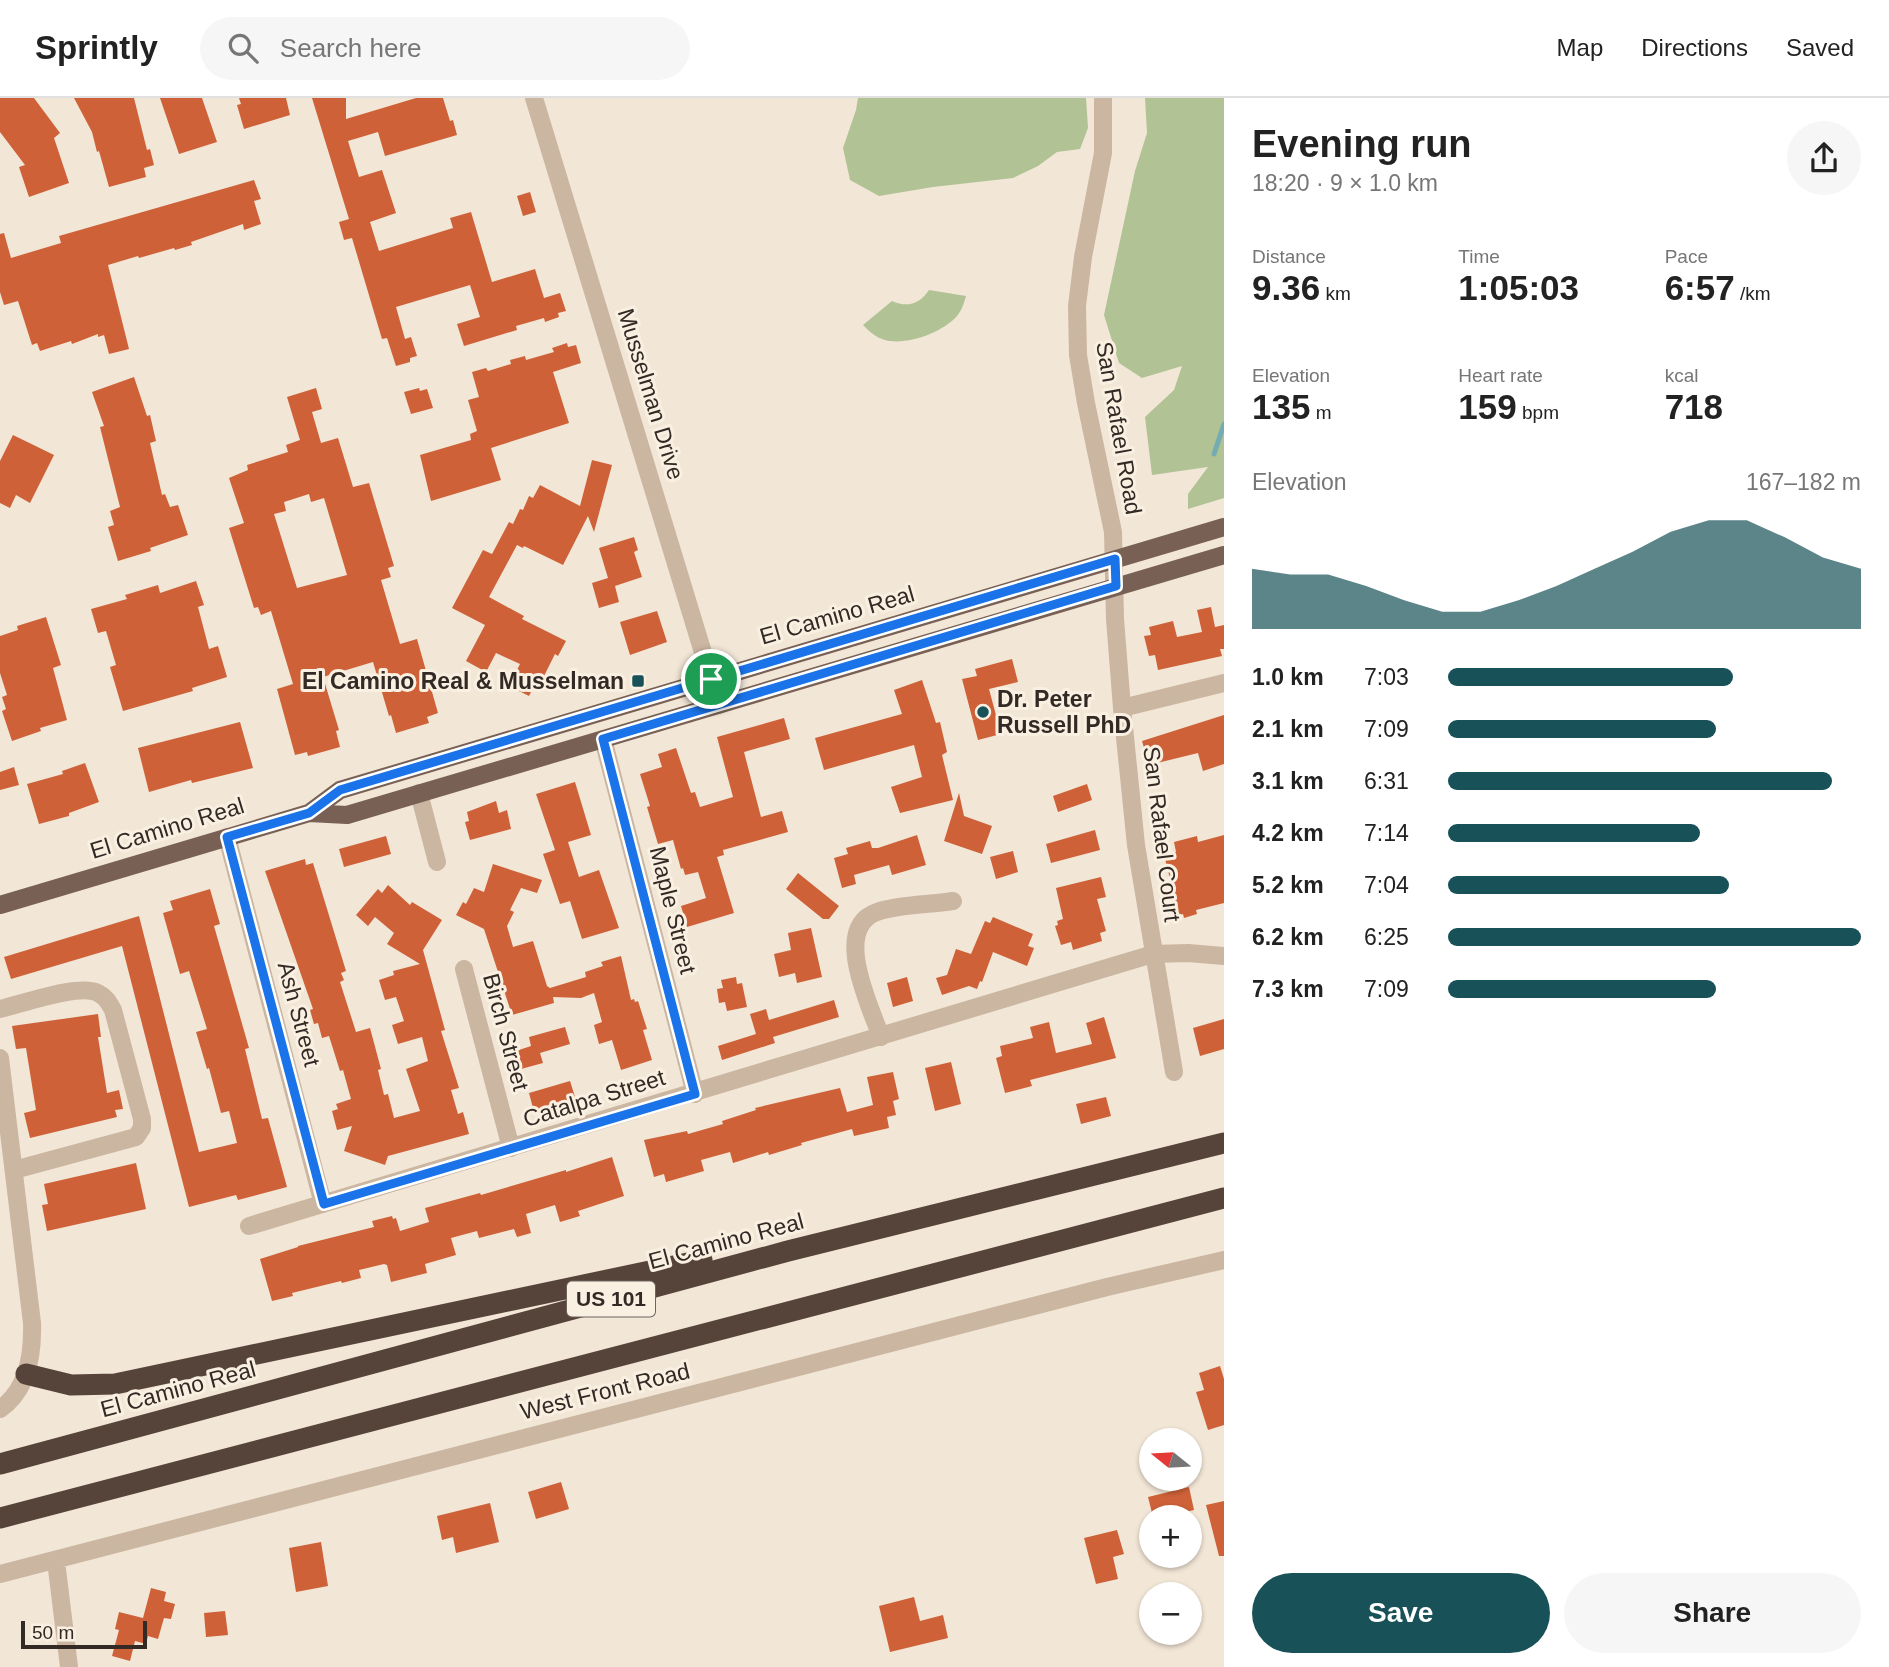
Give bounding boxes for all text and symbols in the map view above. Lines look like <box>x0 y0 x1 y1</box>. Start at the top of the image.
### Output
search box <box>200 17 690 80</box>
text: Sprintly <box>35 29 158 66</box>
icon: search <box>224 29 262 67</box>
text: Search here <box>280 33 422 63</box>
text: Map <box>1557 34 1603 61</box>
text: Directions <box>1641 34 1748 61</box>
text: Saved <box>1786 34 1854 61</box>
button: share <box>1787 121 1861 195</box>
text: Evening run <box>1252 123 1472 165</box>
text: 18:20 · 9 × 1.0 km <box>1252 170 1438 196</box>
text: Distance <box>1252 246 1326 267</box>
text: Time <box>1458 246 1500 267</box>
text: Pace <box>1665 246 1708 267</box>
text: 9.36 <box>1252 268 1320 307</box>
text: 1:05:03 <box>1458 268 1579 307</box>
text: 6:57 <box>1665 268 1735 307</box>
text: km <box>1320 283 1351 304</box>
text: /km <box>1735 283 1771 304</box>
street label: Musselman Drive <box>613 305 689 483</box>
street label: San Rafael Road <box>1091 339 1147 517</box>
text: Elevation <box>1252 365 1330 386</box>
text: Heart rate <box>1458 365 1543 386</box>
text: kcal <box>1665 365 1698 386</box>
text: 135 <box>1252 387 1310 426</box>
text: 159 <box>1458 387 1517 426</box>
text: 718 <box>1665 387 1723 426</box>
text: m <box>1310 402 1332 423</box>
text: bpm <box>1517 402 1559 423</box>
text: Elevation <box>1252 469 1347 495</box>
text: 167–182 m <box>1746 469 1861 495</box>
street label: El Camino Real <box>757 580 917 650</box>
pin <box>681 649 741 709</box>
icon: arrive <box>692 660 730 698</box>
text: 1.0 km <box>1252 664 1324 690</box>
text: 7:03 <box>1364 664 1409 690</box>
place label: El Camino Real & Musselman <box>302 668 624 694</box>
marker: El Camino Real & Musselman <box>630 673 646 689</box>
place label: Dr. Peter Russell PhD <box>997 686 1131 738</box>
marker: Dr. Peter Russell PhD <box>975 704 991 720</box>
text: 2.1 km <box>1252 716 1324 742</box>
text: 7:09 <box>1364 716 1409 742</box>
street label: San Rafael Court <box>1138 745 1186 924</box>
text: 3.1 km <box>1252 768 1324 794</box>
text: 6:31 <box>1364 768 1409 794</box>
street label: El Camino Real <box>87 792 247 864</box>
text: 4.2 km <box>1252 820 1324 846</box>
text: 7:14 <box>1364 820 1409 846</box>
street label: Maple Street <box>645 844 702 977</box>
text: 5.2 km <box>1252 872 1324 898</box>
text: 7:04 <box>1364 872 1409 898</box>
text: 6.2 km <box>1252 924 1324 950</box>
text: 6:25 <box>1364 924 1409 950</box>
street label: Ash Street <box>273 959 326 1070</box>
street label: Birch Street <box>478 971 534 1094</box>
text: 7.3 km <box>1252 976 1324 1002</box>
text: 7:09 <box>1364 976 1409 1002</box>
street label: Catalpa Street <box>520 1064 669 1132</box>
street label: El Camino Real <box>645 1208 807 1274</box>
road number: US 101 <box>567 1282 655 1316</box>
street label: El Camino Real <box>97 1356 259 1422</box>
street label: West Front Road <box>518 1357 692 1425</box>
north arrow <box>1139 1428 1202 1491</box>
map controls <box>1139 1428 1202 1645</box>
button: + <box>1139 1505 1202 1568</box>
button: Save <box>1252 1573 1550 1653</box>
button: Share <box>1564 1573 1861 1653</box>
button: − <box>1139 1582 1202 1645</box>
scale bar <box>21 1618 147 1650</box>
text: 50 m <box>32 1622 74 1643</box>

